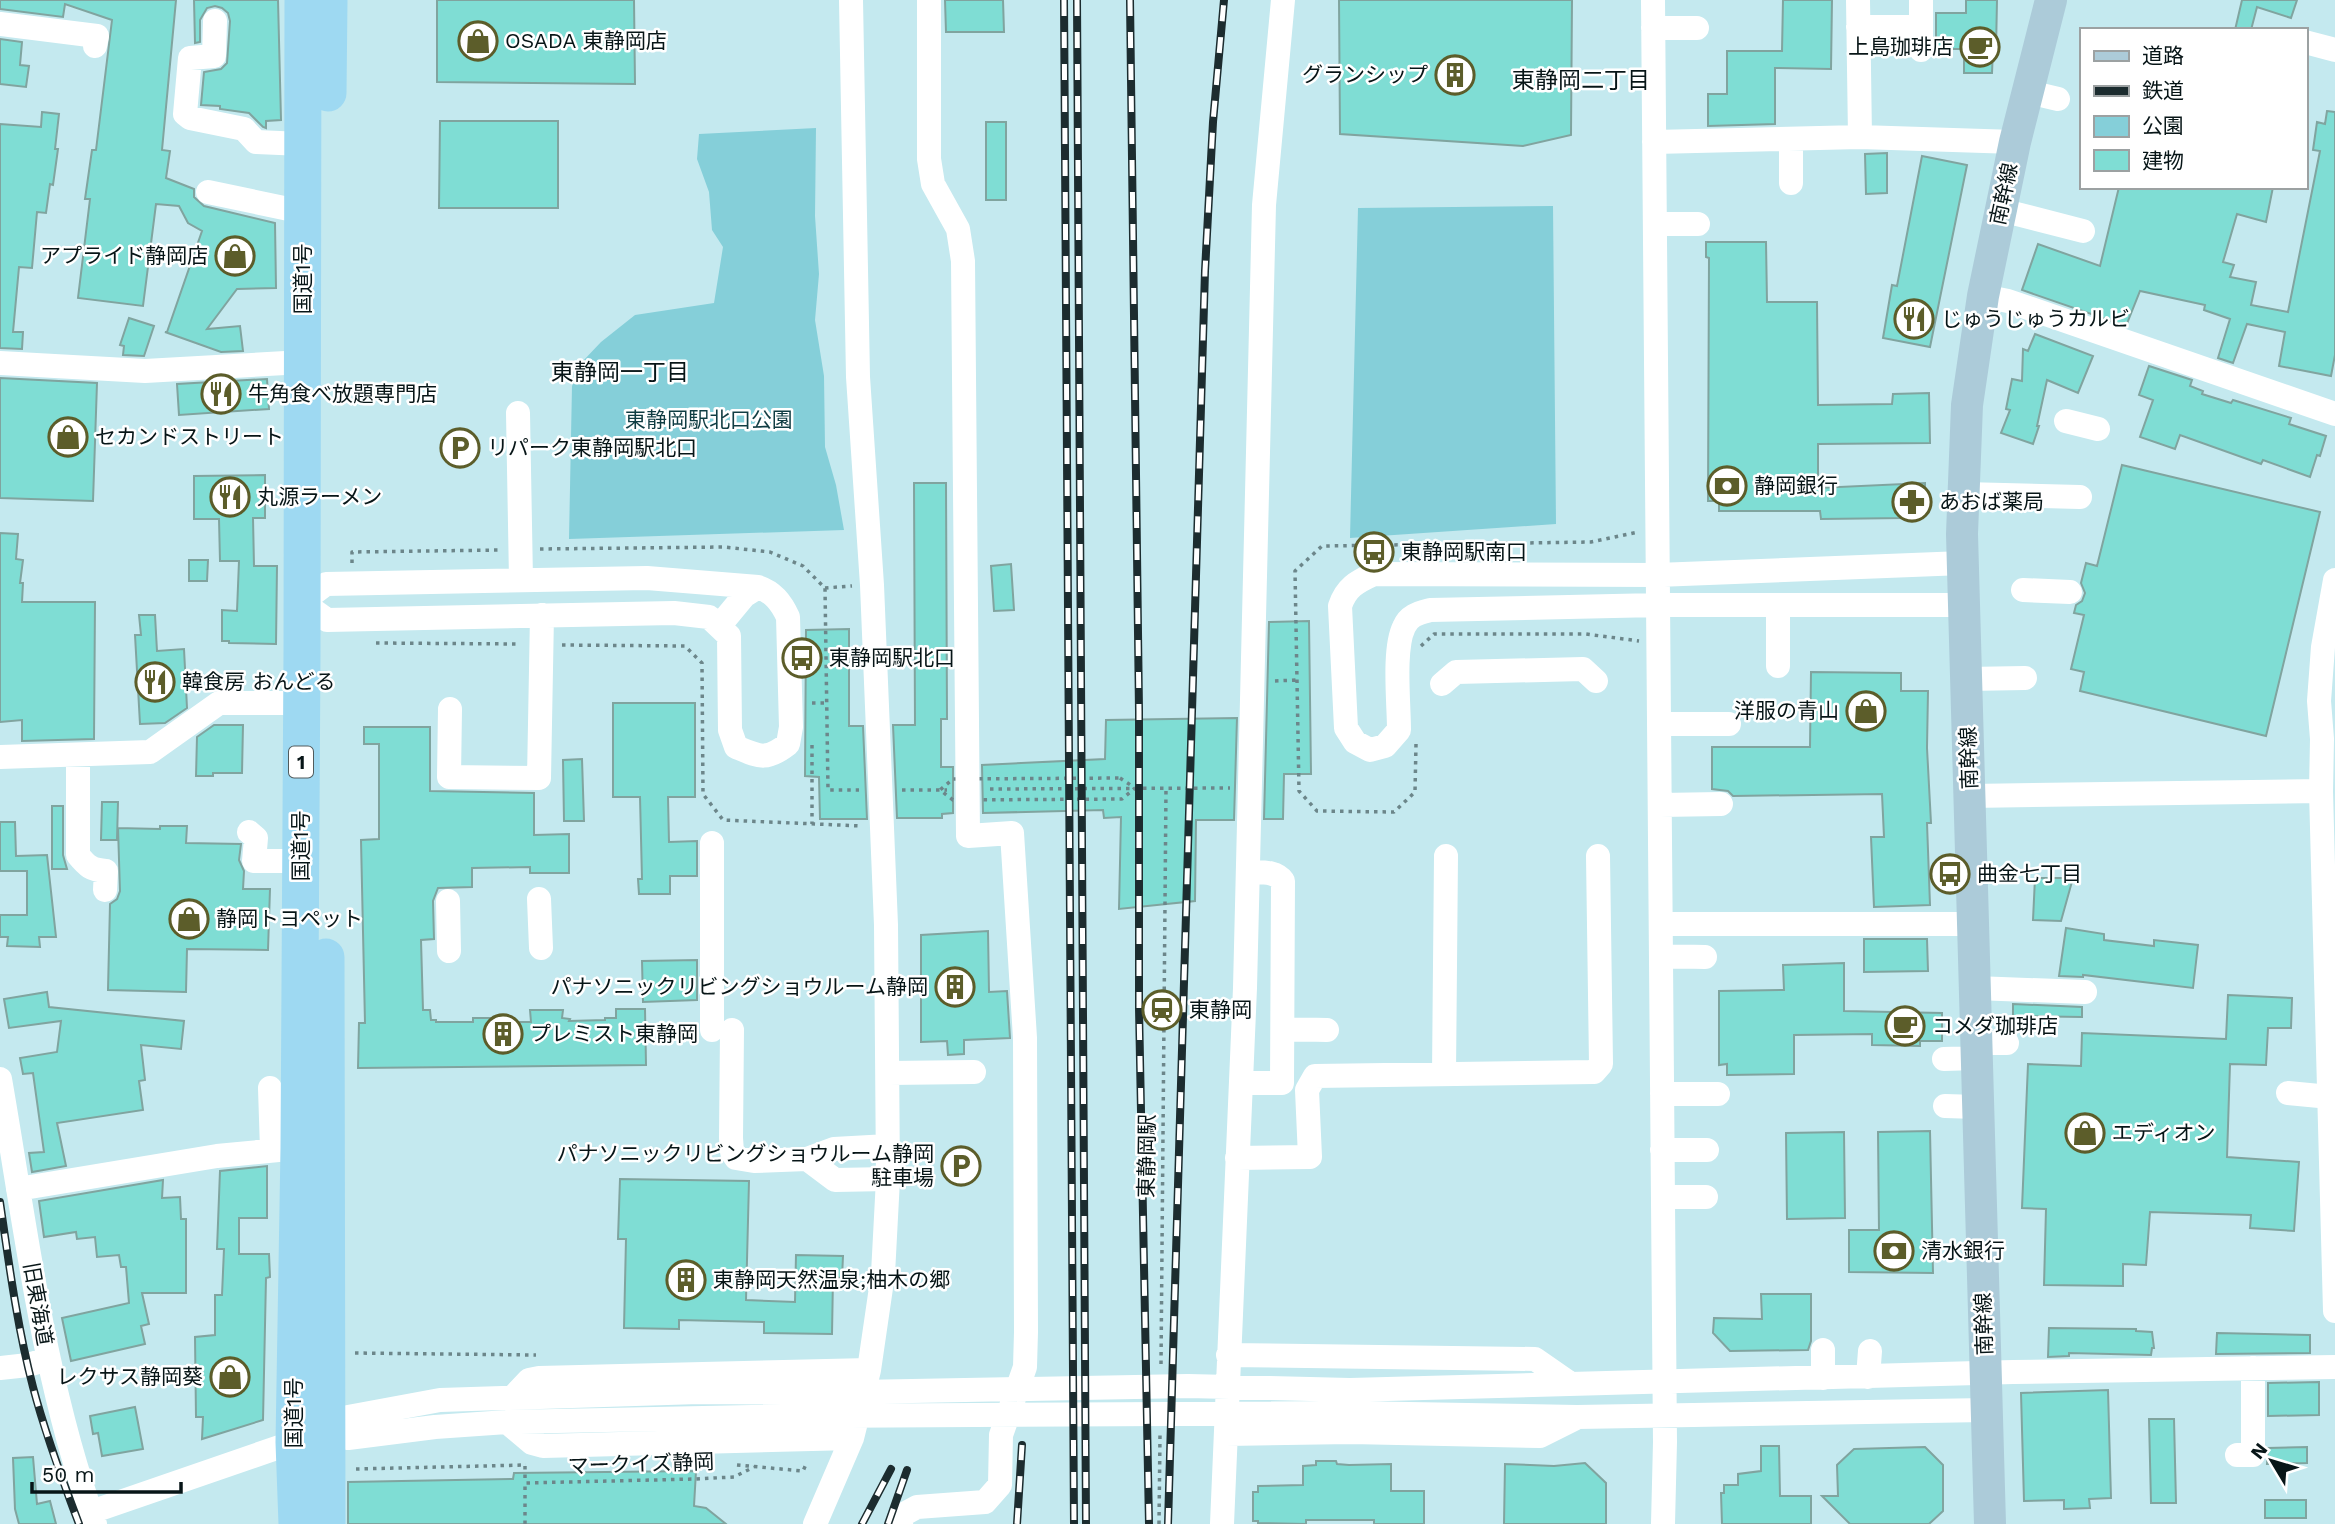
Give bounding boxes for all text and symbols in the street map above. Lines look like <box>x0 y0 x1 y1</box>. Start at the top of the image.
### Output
shop icon: OSADA 東静岡店 <box>457 20 499 62</box>
cafe icon: 上島珈琲店 <box>1959 26 2001 68</box>
place label: OSADA 東静岡店 <box>505 28 667 53</box>
legend <box>2080 28 2307 189</box>
place label: 上島珈琲店 <box>1848 34 1953 59</box>
text: 道路 <box>2142 43 2184 68</box>
building icon: グランシップ <box>1434 54 1476 96</box>
place label: グランシップ <box>1302 62 1428 87</box>
district label: 東静岡二丁目 <box>1512 67 1650 94</box>
text: 鉄道 <box>2142 78 2184 103</box>
text: 公園 <box>2142 113 2184 138</box>
text: 建物 <box>2142 148 2184 173</box>
street label: 南幹線 <box>1985 160 2022 227</box>
shop icon: アプライド静岡店 <box>214 235 256 277</box>
place label: アプライド静岡店 <box>40 243 208 268</box>
street label: 国道1号 <box>290 243 315 315</box>
restaurant icon: じゅうじゅうカルビ <box>1893 298 1935 340</box>
place label: じゅうじゅうカルビ <box>1941 306 2130 331</box>
district label: 東静岡一丁目 <box>551 359 689 386</box>
restaurant icon: 牛角食べ放題専門店 <box>200 373 242 415</box>
place label: 牛角食べ放題専門店 <box>248 381 437 406</box>
park label: 東静岡駅北口公園 <box>625 407 793 432</box>
shop icon: セカンドストリート <box>47 416 89 458</box>
place label: セカンドストリート <box>95 424 284 449</box>
parking icon: リパーク東静岡駅北口 <box>439 427 481 469</box>
place label: リパーク東静岡駅北口 <box>487 435 697 460</box>
bank icon: 静岡銀行 <box>1706 465 1748 507</box>
place label: 静岡銀行 <box>1754 473 1838 498</box>
restaurant icon: 丸源ラーメン <box>209 476 251 518</box>
pharmacy icon: あおば薬局 <box>1891 481 1933 523</box>
place label: 丸源ラーメン <box>257 484 382 509</box>
place label: あおば薬局 <box>1939 489 2044 514</box>
bus stop icon: 東静岡駅南口 <box>1353 531 1395 573</box>
place label: 東静岡駅南口 <box>1401 539 1527 564</box>
bus stop icon: 東静岡駅北口 <box>781 637 823 679</box>
place label: 東静岡駅北口 <box>829 645 955 670</box>
restaurant icon: 韓食房 おんどる <box>134 661 176 703</box>
place label: 韓食房 おんどる <box>182 669 336 694</box>
shop icon: 洋服の青山 <box>1845 690 1887 732</box>
place label: 洋服の青山 <box>1734 698 1839 723</box>
street label: 南幹線 <box>1955 726 1982 790</box>
road number: 1 <box>289 747 313 778</box>
street label: 国道1号 <box>288 810 313 882</box>
bus stop icon: 曲金七丁目 <box>1929 853 1971 895</box>
place label: 曲金七丁目 <box>1977 861 2082 886</box>
shop icon: 静岡トヨペット <box>168 898 210 940</box>
place label: 静岡トヨペット <box>216 906 363 931</box>
building icon: パナソニックリビングショウルーム静岡 <box>934 966 976 1008</box>
place label: パナソニックリビングショウルーム静岡 <box>551 974 928 999</box>
station icon: 東静岡 <box>1141 989 1183 1031</box>
place label: 東静岡 <box>1189 997 1252 1022</box>
cafe icon: コメダ珈琲店 <box>1884 1005 1926 1047</box>
building icon: プレミスト東静岡 <box>482 1013 524 1055</box>
place label: コメダ珈琲店 <box>1932 1013 2058 1038</box>
place label: プレミスト東静岡 <box>530 1021 698 1046</box>
shop icon: エディオン <box>2064 1112 2106 1154</box>
street label: 東静岡駅 <box>1133 1114 1160 1198</box>
place label: エディオン <box>2112 1120 2216 1145</box>
place label: パナソニックリビングショウルーム静岡 駐車場 <box>557 1141 934 1190</box>
parking icon: パナソニックリビングショウルーム静岡 駐車場 <box>940 1145 982 1187</box>
bank icon: 清水銀行 <box>1873 1230 1915 1272</box>
place label: 清水銀行 <box>1921 1238 2005 1263</box>
building icon: 東静岡天然温泉;柚木の郷 <box>665 1259 707 1301</box>
street label: 旧東海道 <box>19 1260 58 1347</box>
place label: 東静岡天然温泉;柚木の郷 <box>713 1267 950 1292</box>
street label: 南幹線 <box>1970 1292 1997 1356</box>
shop icon: レクサス静岡葵 <box>209 1356 251 1398</box>
place label: レクサス静岡葵 <box>56 1364 203 1389</box>
street label: 国道1号 <box>281 1377 306 1449</box>
north arrow <box>2237 1426 2307 1496</box>
text: N <box>2246 1438 2272 1463</box>
street label: マークイズ静岡 <box>567 1448 715 1479</box>
scale bar <box>32 1450 180 1494</box>
text: 50 m <box>42 1462 94 1487</box>

